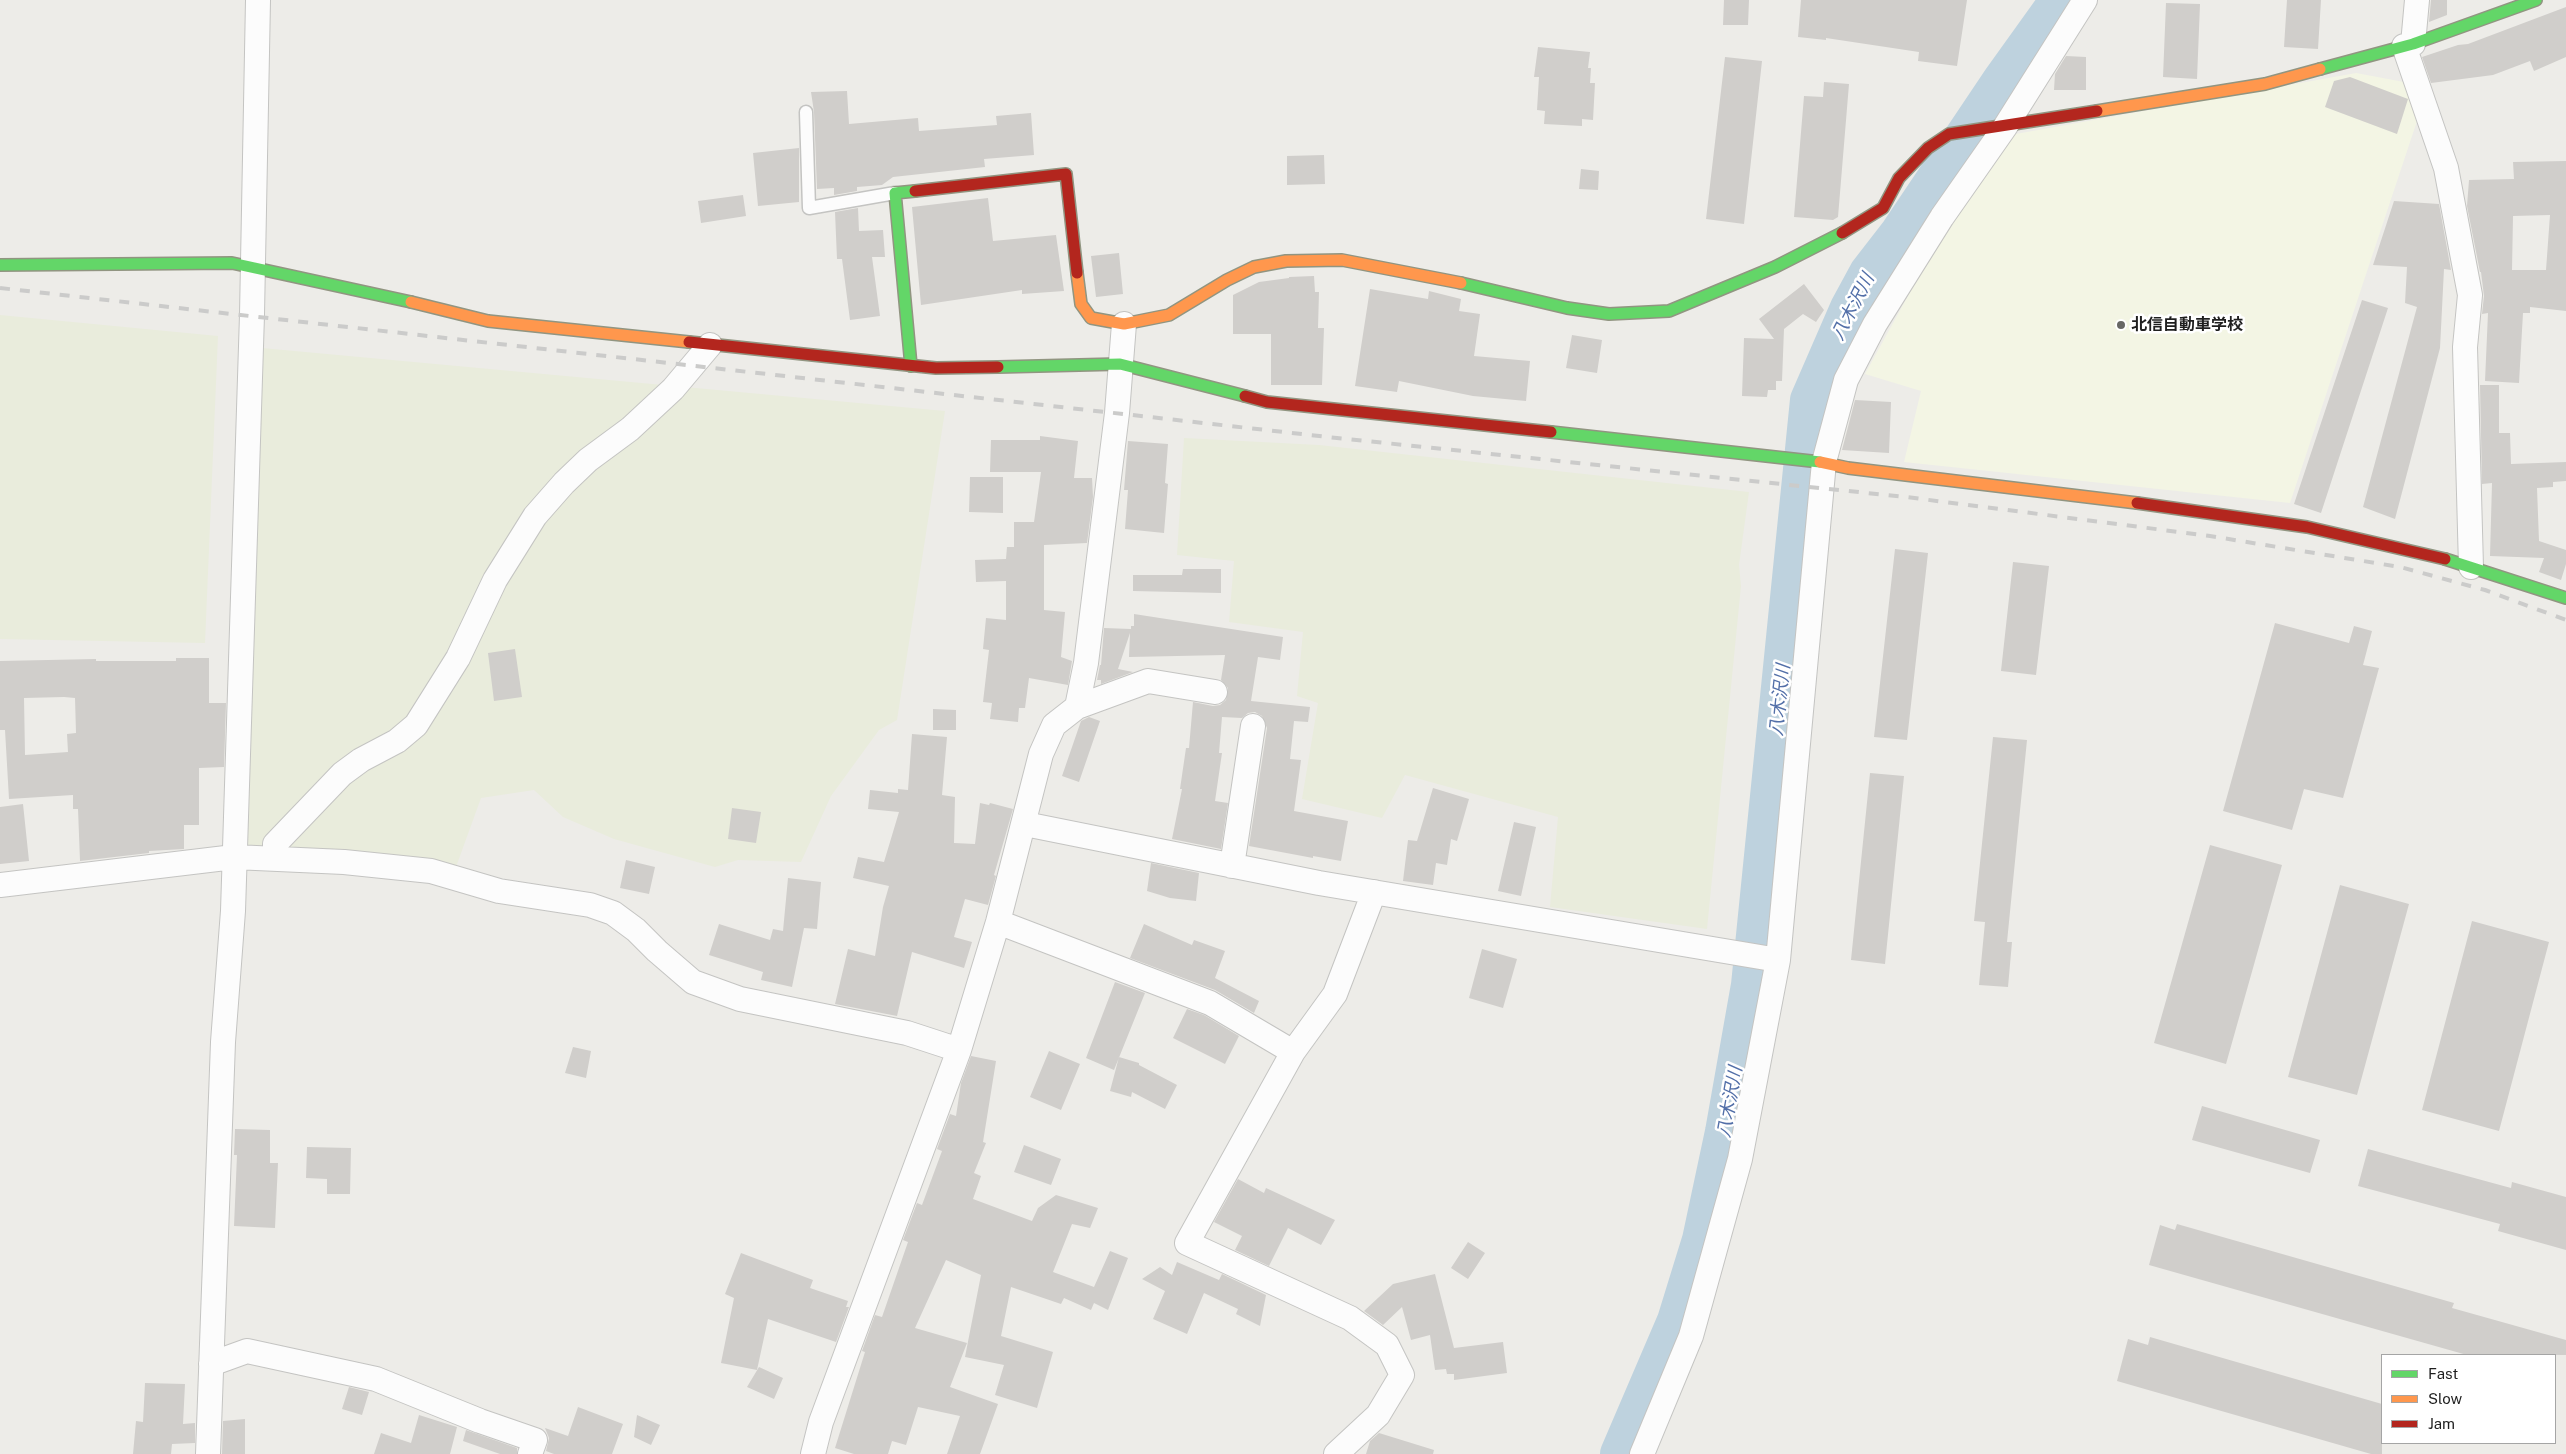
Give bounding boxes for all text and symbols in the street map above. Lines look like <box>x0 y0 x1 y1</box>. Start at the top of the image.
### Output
water label: 八木沢川 <box>1827 270 1879 344</box>
place label: 北信自動車学校 <box>2131 315 2243 335</box>
marker: 北信自動車学校 <box>2115 319 2127 331</box>
water label: 八木沢川 <box>1765 663 1795 737</box>
water label: 八木沢川 <box>1713 1065 1747 1139</box>
legend <box>2381 1354 2556 1444</box>
text: Fast <box>2428 1365 2458 1382</box>
text: Slow <box>2428 1390 2462 1407</box>
text: Jam <box>2428 1415 2455 1432</box>

